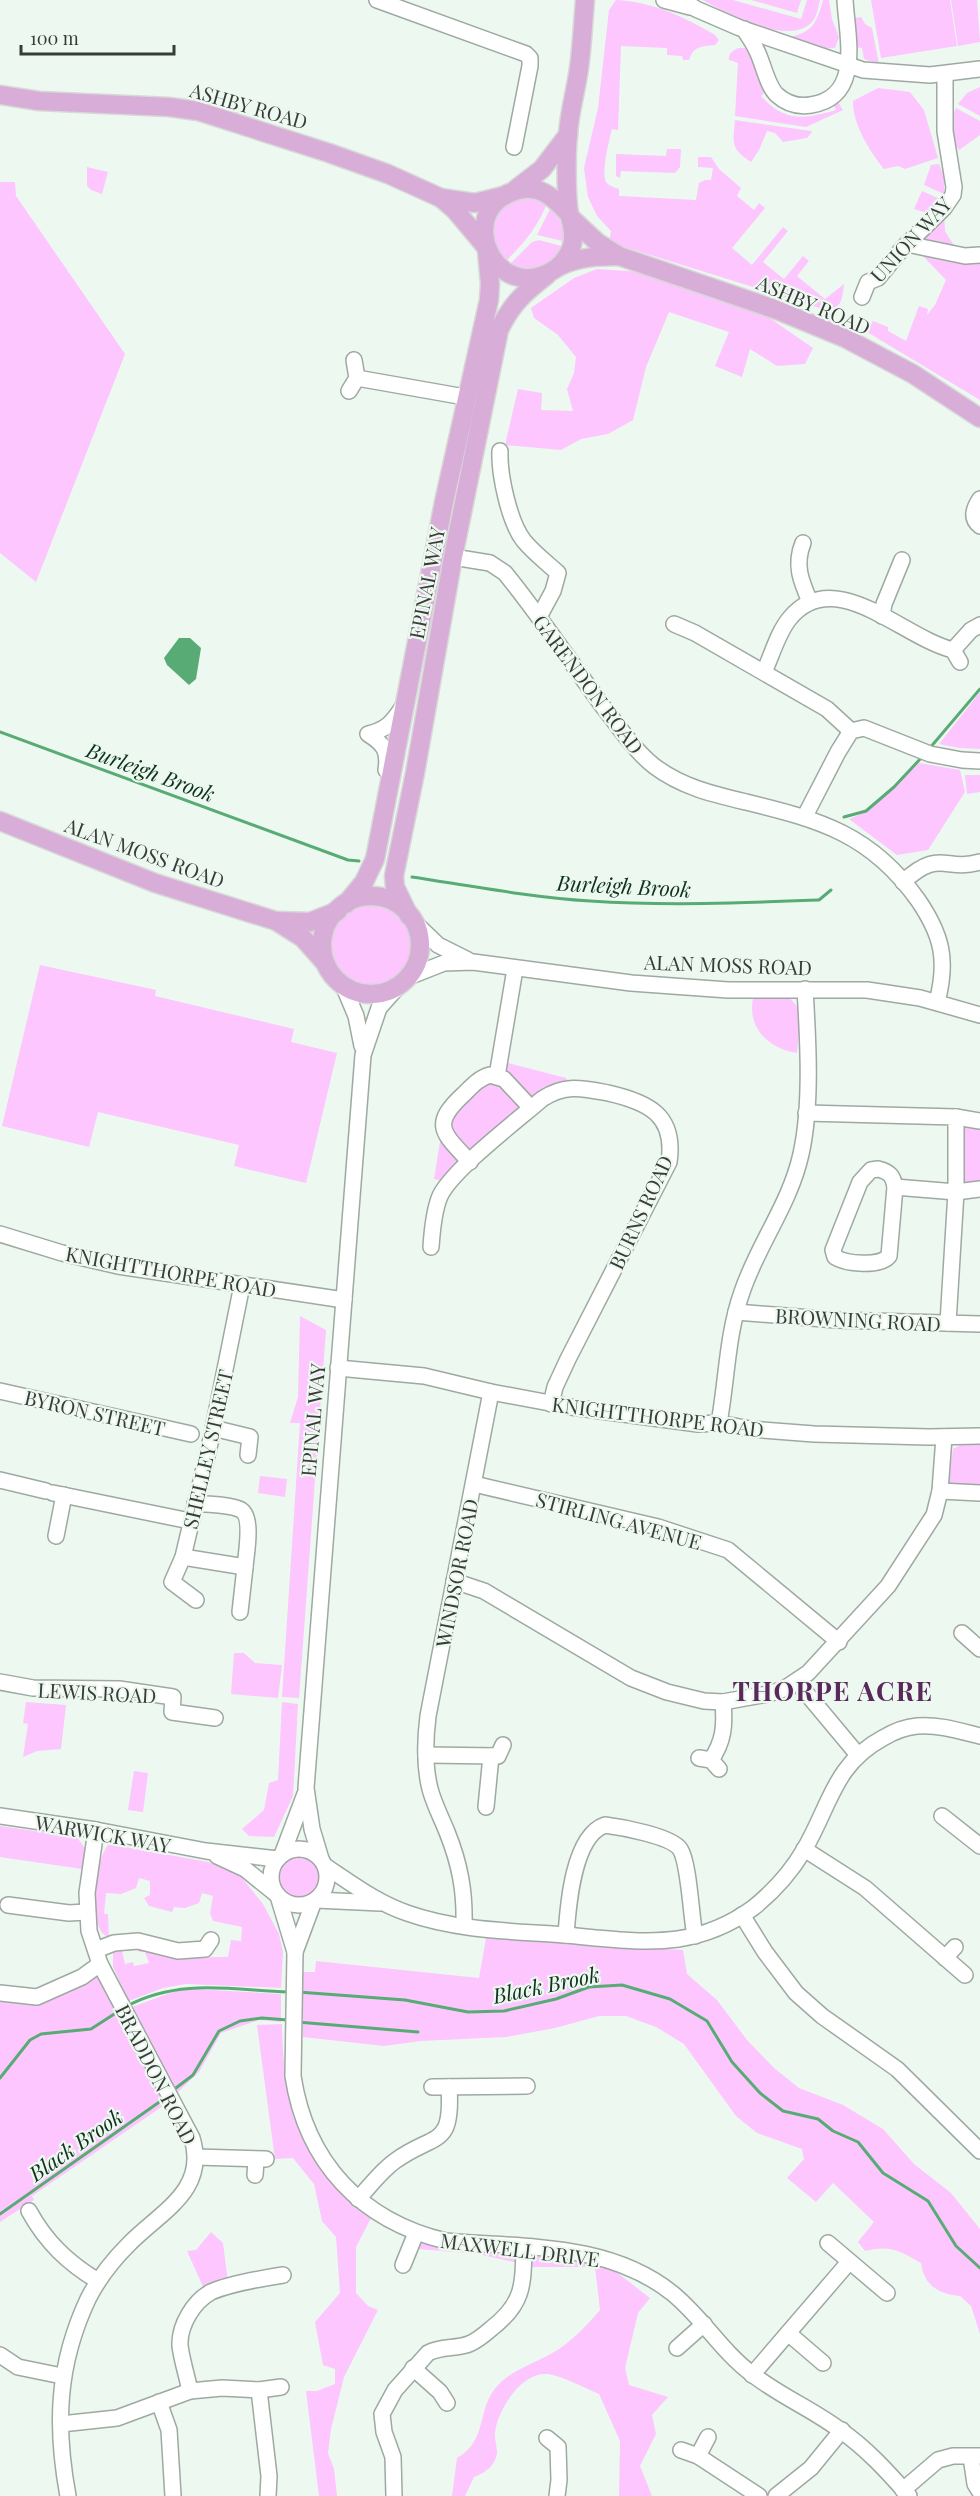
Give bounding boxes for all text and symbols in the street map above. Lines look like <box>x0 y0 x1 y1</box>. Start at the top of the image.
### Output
scale bar <box>21 18 174 56</box>
text: 100 m <box>30 26 79 50</box>
street label: ASHBY ROAD <box>186 75 311 135</box>
street label: UNION WAY <box>863 190 957 288</box>
street label: ASHBY ROAD <box>752 268 875 340</box>
street label: EPINAL WAY <box>402 525 450 641</box>
street label: GARENDON ROAD <box>528 609 650 759</box>
water label: Burleigh Brook <box>82 735 219 807</box>
street label: ALAN MOSS ROAD <box>60 810 229 893</box>
water label: Burleigh Brook <box>555 867 692 903</box>
street label: ALAN MOSS ROAD <box>643 948 812 980</box>
street label: BURNS ROAD <box>602 1151 678 1273</box>
street label: KNIGHTTHORPE ROAD <box>64 1239 278 1303</box>
street label: BROWNING ROAD <box>774 1301 942 1337</box>
street label: EPINAL WAY <box>294 1362 330 1478</box>
street label: SHELLEY STREET <box>176 1367 238 1531</box>
street label: BYRON STREET <box>22 1383 168 1441</box>
street label: KNIGHTTHORPE ROAD <box>550 1390 766 1442</box>
street label: STIRLING AVENUE <box>533 1485 705 1555</box>
street label: WINDSOR ROAD <box>428 1496 484 1651</box>
district label: THORPE ACRE <box>733 1673 933 1708</box>
street label: LEWIS ROAD <box>37 1675 157 1709</box>
street label: WARWICK WAY <box>32 1808 173 1858</box>
water label: Black Brook <box>489 1959 602 2009</box>
street label: BRADDON ROAD <box>110 1999 204 2149</box>
water label: Black Brook <box>22 2101 128 2187</box>
street label: MAXWELL DRIVE <box>439 2226 601 2272</box>

